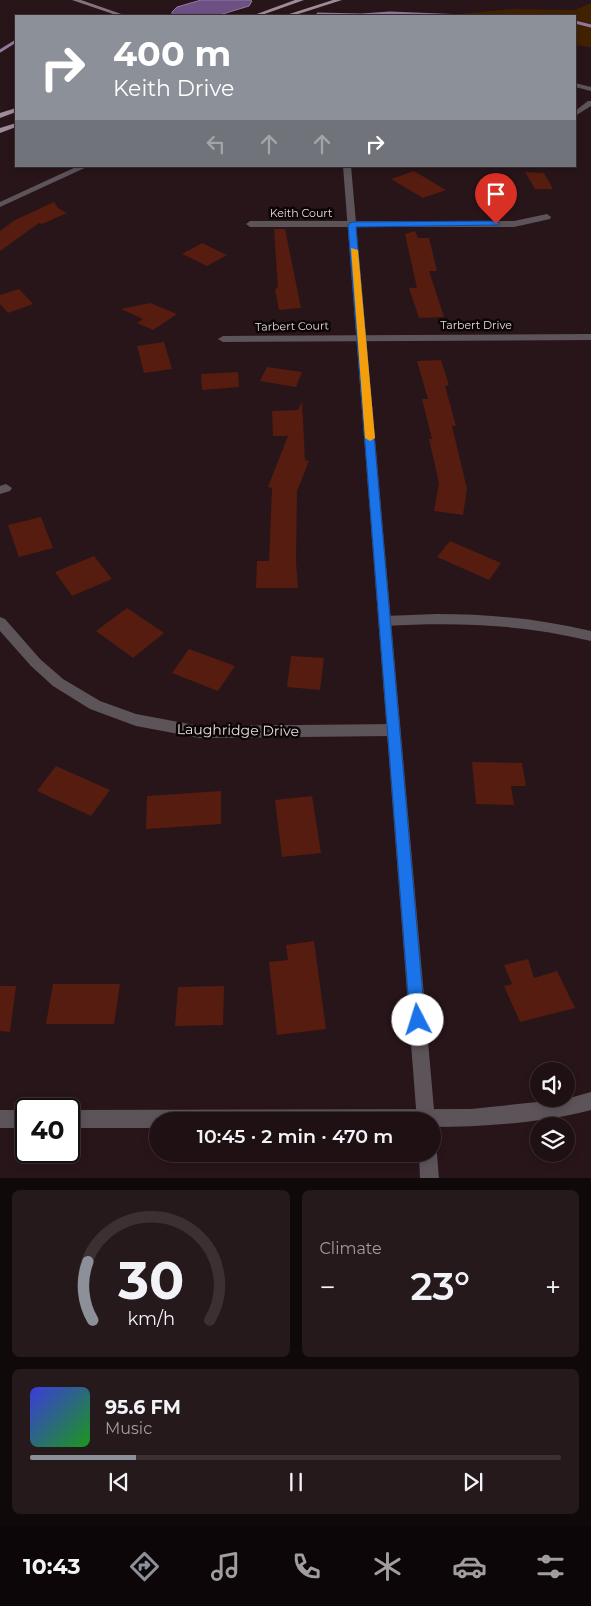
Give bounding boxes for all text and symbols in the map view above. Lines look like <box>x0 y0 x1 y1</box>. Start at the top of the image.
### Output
text: 400 m <box>113 32 231 75</box>
icon: right <box>30 35 95 100</box>
text: Keith Drive <box>113 75 234 102</box>
icon: left <box>202 130 230 158</box>
icon: ahead <box>255 130 283 158</box>
icon: ahead <box>308 130 336 158</box>
icon: right <box>361 130 389 158</box>
pin <box>475 173 517 224</box>
icon: arrive <box>482 180 510 208</box>
street label: Keith Court <box>270 206 333 220</box>
street label: Tarbert Court <box>255 318 330 334</box>
street label: Tarbert Drive <box>440 318 512 332</box>
street label: Laughridge Drive <box>177 720 299 740</box>
position arrow <box>391 993 443 1045</box>
map controls <box>530 1062 575 1162</box>
button: sound <box>530 1062 575 1107</box>
speed limit sign: 40 <box>15 1098 80 1163</box>
button: layers <box>530 1117 575 1162</box>
text: 10:45 · 2 min · 470 m <box>197 1125 393 1148</box>
text: Climate <box>320 1239 382 1258</box>
text: 30 <box>117 1249 184 1312</box>
text: 23° <box>410 1263 470 1310</box>
text: − <box>320 1270 336 1304</box>
text: + <box>545 1270 561 1304</box>
text: km/h <box>127 1308 175 1329</box>
text: 95.6 FM <box>105 1396 181 1419</box>
text: Music <box>105 1419 152 1438</box>
icon: previous <box>105 1468 133 1496</box>
icon: pause <box>282 1468 310 1496</box>
icon: next <box>459 1468 487 1496</box>
icon: directions <box>127 1549 162 1584</box>
icon: music <box>208 1549 243 1584</box>
icon: phone <box>289 1549 324 1584</box>
icon: climate <box>370 1549 405 1584</box>
icon: car <box>452 1549 487 1584</box>
icon: filters <box>533 1549 568 1584</box>
text: 10:43 <box>23 1553 80 1580</box>

